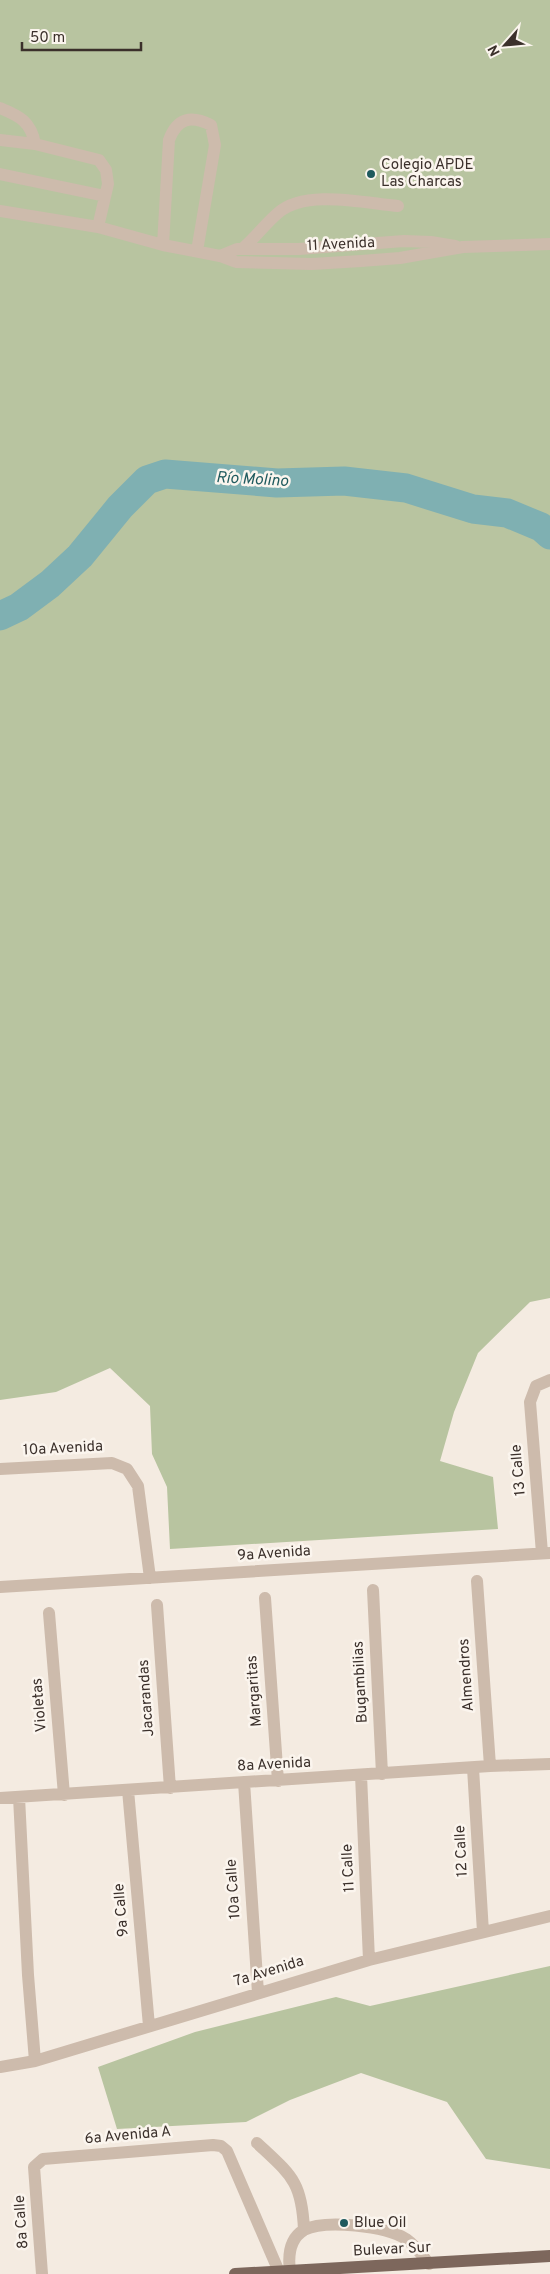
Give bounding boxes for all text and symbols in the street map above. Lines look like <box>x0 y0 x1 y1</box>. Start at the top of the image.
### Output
scale bar <box>22 20 141 52</box>
north arrow <box>480 20 530 70</box>
text: 50 m <box>30 29 65 48</box>
text: N <box>485 42 505 59</box>
place label: Colegio APDE Las Charcas <box>381 156 473 192</box>
marker: Colegio APDE Las Charcas <box>365 168 377 180</box>
street label: 11 Avenida <box>307 234 375 256</box>
water label: Río Molino <box>215 468 289 492</box>
street label: 10a Avenida <box>23 1437 103 1461</box>
street label: 13 Calle <box>507 1443 531 1497</box>
street label: 9a Avenida <box>237 1542 311 1566</box>
street label: Almendros <box>455 1638 479 1712</box>
street label: Bugambilias <box>349 1640 373 1724</box>
street label: Margaritas <box>243 1655 267 1727</box>
street label: Jacarandas <box>135 1659 159 1737</box>
street label: Violetas <box>28 1677 52 1733</box>
street label: 8a Avenida <box>237 1754 311 1776</box>
street label: 12 Calle <box>451 1825 473 1877</box>
street label: 11 Calle <box>338 1843 360 1893</box>
street label: 10a Calle <box>222 1858 246 1920</box>
street label: 9a Calle <box>110 1882 134 1938</box>
street label: 7a Avenida <box>232 1952 306 1992</box>
street label: 6a Avenida A <box>84 2123 172 2149</box>
street label: 8a Calle <box>11 2194 33 2250</box>
place label: Blue Oil <box>354 2214 406 2233</box>
marker: Blue Oil <box>338 2217 350 2229</box>
street label: Bulevar Sur <box>352 2238 432 2262</box>

